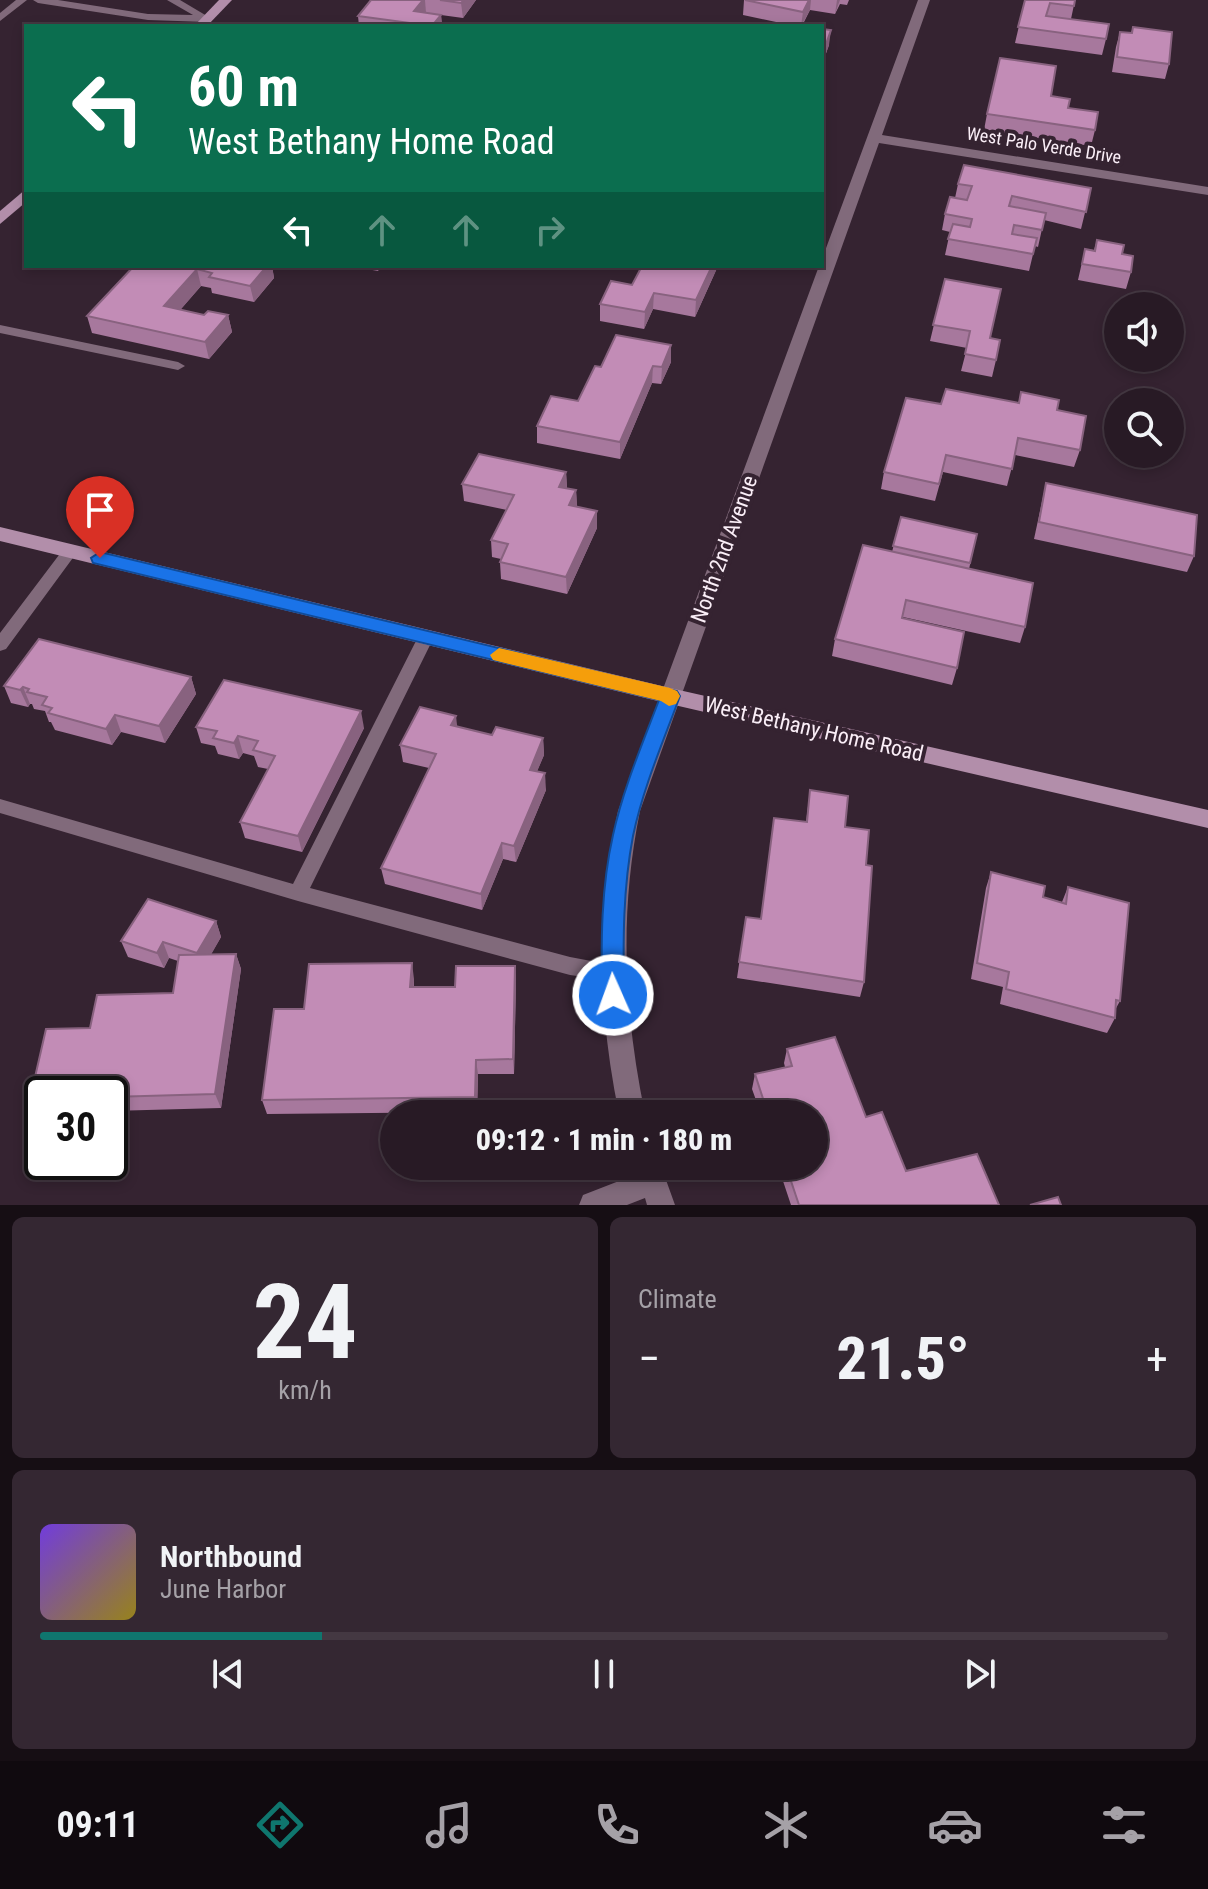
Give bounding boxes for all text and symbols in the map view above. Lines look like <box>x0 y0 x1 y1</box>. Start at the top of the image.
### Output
text: 60 m <box>188 54 299 120</box>
icon: left <box>56 56 160 160</box>
text: West Bethany Home Road <box>188 121 555 163</box>
street label: West Palo Verde Drive <box>965 122 1123 168</box>
icon: left <box>276 208 320 252</box>
icon: ahead <box>360 208 404 252</box>
icon: ahead <box>444 208 488 252</box>
icon: right <box>528 208 572 252</box>
map controls <box>1104 292 1184 468</box>
button: sound <box>1104 292 1184 372</box>
button: search <box>1104 388 1184 468</box>
street label: North 2nd Avenue <box>686 472 762 626</box>
pin <box>66 476 134 558</box>
icon: arrive <box>78 488 122 532</box>
street label: West Bethany Home Road <box>702 692 926 766</box>
position arrow <box>571 953 655 1037</box>
speed limit sign: 30 <box>24 1076 128 1180</box>
text: 09:12 · 1 min · 180 m <box>476 1122 732 1157</box>
text: 24 <box>252 1262 358 1383</box>
text: Climate <box>638 1284 717 1314</box>
text: 21.5° <box>837 1323 970 1394</box>
text: − <box>638 1333 660 1385</box>
text: + <box>1146 1333 1168 1385</box>
text: km/h <box>278 1375 332 1405</box>
text: Northbound <box>160 1539 302 1574</box>
text: June Harbor <box>160 1574 286 1604</box>
icon: previous <box>206 1652 250 1696</box>
icon: pause <box>582 1652 626 1696</box>
icon: next <box>958 1652 1002 1696</box>
icon: directions <box>252 1797 308 1853</box>
icon: music <box>421 1797 477 1853</box>
icon: phone <box>589 1797 645 1853</box>
icon: climate <box>758 1797 814 1853</box>
icon: car <box>927 1797 983 1853</box>
icon: filters <box>1096 1797 1152 1853</box>
text: 09:11 <box>56 1804 139 1846</box>

